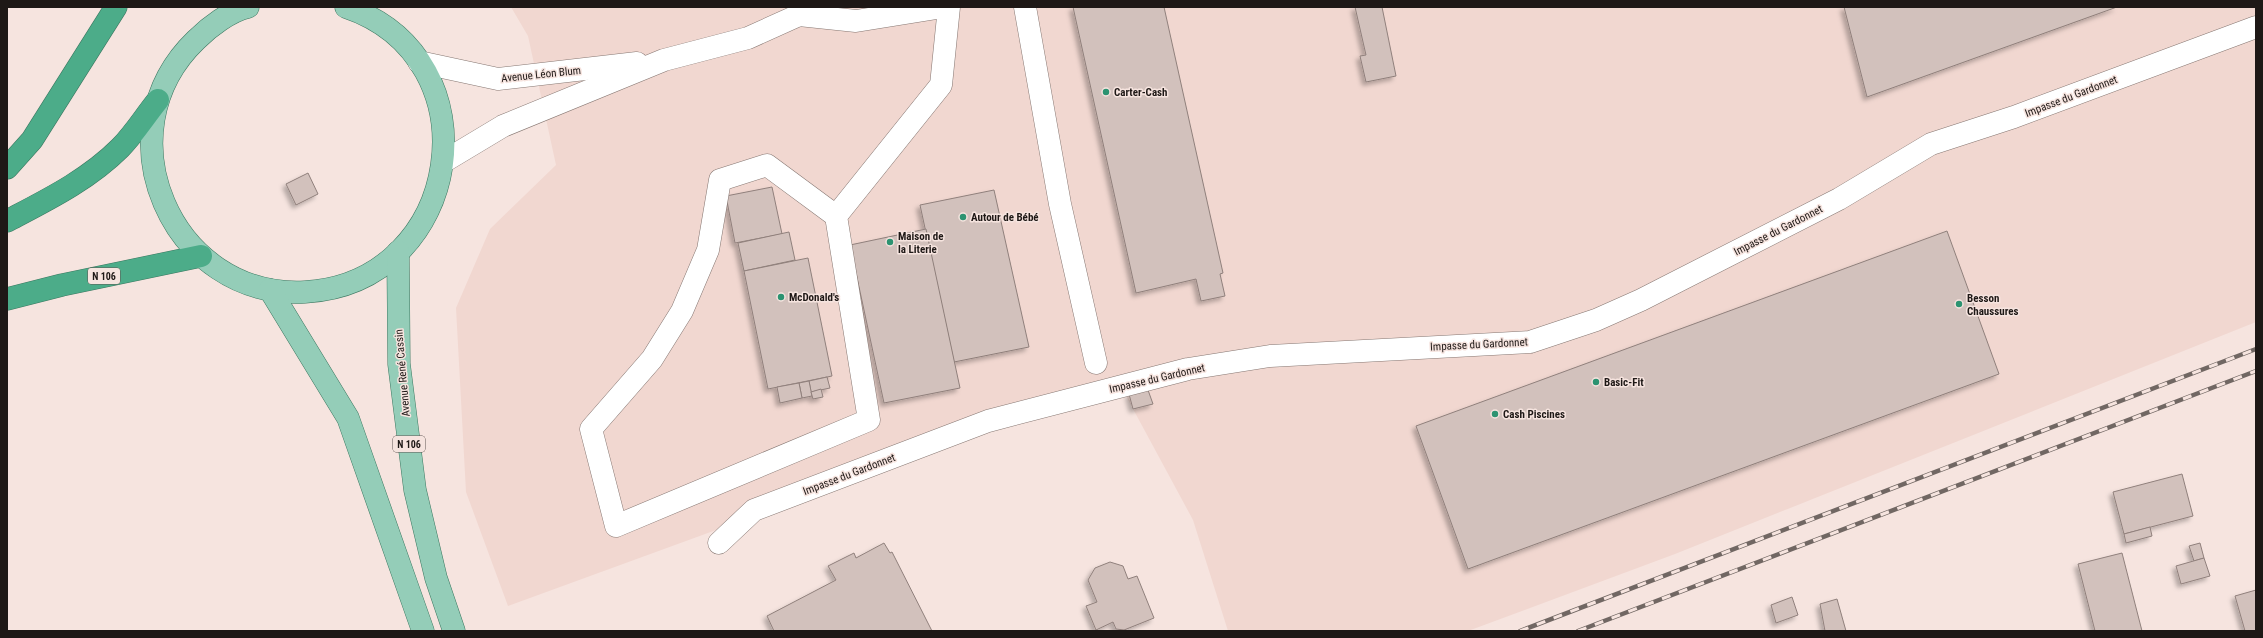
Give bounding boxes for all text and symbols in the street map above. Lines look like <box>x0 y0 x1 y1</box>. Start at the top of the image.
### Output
street label: Avenue Léon Blum <box>501 64 582 85</box>
street label: Impasse du Gardonnet <box>2023 73 2119 120</box>
place label: Carter-Cash <box>1114 86 1167 99</box>
marker: Carter-Cash <box>1101 87 1111 97</box>
street label: Impasse du Gardonnet <box>1732 202 1825 258</box>
place label: Autour de Bébé <box>971 211 1039 224</box>
marker: Autour de Bébé <box>958 212 968 222</box>
place label: Maison de la Literie <box>898 230 943 256</box>
marker: Maison de la Literie <box>885 237 895 247</box>
road number: N 106 <box>88 268 120 284</box>
place label: McDonald's <box>789 291 839 304</box>
marker: McDonald's <box>776 292 786 302</box>
place label: Besson Chaussures <box>1967 292 2018 318</box>
marker: Besson Chaussures <box>1954 299 1964 309</box>
street label: Avenue René Cassin <box>392 329 413 417</box>
street label: Impasse du Gardonnet <box>1430 335 1528 354</box>
street label: Impasse du Gardonnet <box>1108 361 1206 396</box>
place label: Basic-Fit <box>1604 376 1644 389</box>
marker: Basic-Fit <box>1591 377 1601 387</box>
place label: Cash Piscines <box>1503 408 1565 421</box>
marker: Cash Piscines <box>1490 409 1500 419</box>
road number: N 106 <box>393 436 425 452</box>
street label: Impasse du Gardonnet <box>801 451 897 498</box>

